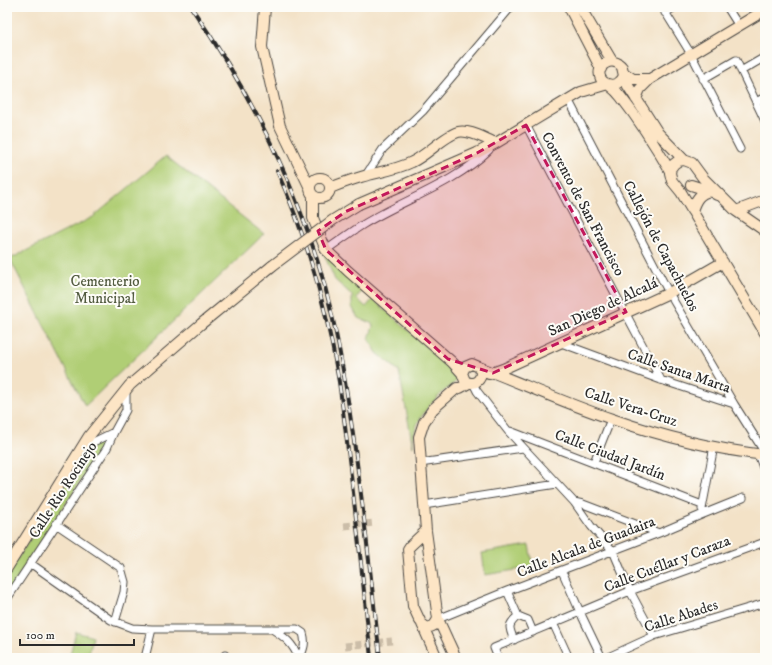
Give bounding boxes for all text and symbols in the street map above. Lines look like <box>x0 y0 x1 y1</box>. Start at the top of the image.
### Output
street label: Convento de San Francisco <box>537 129 629 279</box>
street label: Callejón de Capachuelos <box>619 177 703 315</box>
park label: Cementerio Municipal <box>70 272 140 308</box>
street label: San Diego de Alcalá <box>545 273 661 341</box>
street label: Calle Santa Marta <box>625 344 734 398</box>
street label: Calle Vera-Cruz <box>582 383 680 431</box>
street label: Calle Ciudad Jardín <box>552 425 668 485</box>
street label: Calle Rio Rocinejo <box>25 438 101 542</box>
street label: Calle Alcala de Guadaira <box>514 512 658 582</box>
street label: Calle Cuéllar y Caraza <box>601 531 733 597</box>
street label: Calle Abades <box>642 595 720 637</box>
scale bar <box>20 621 134 647</box>
text: 100 m <box>26 628 55 643</box>

